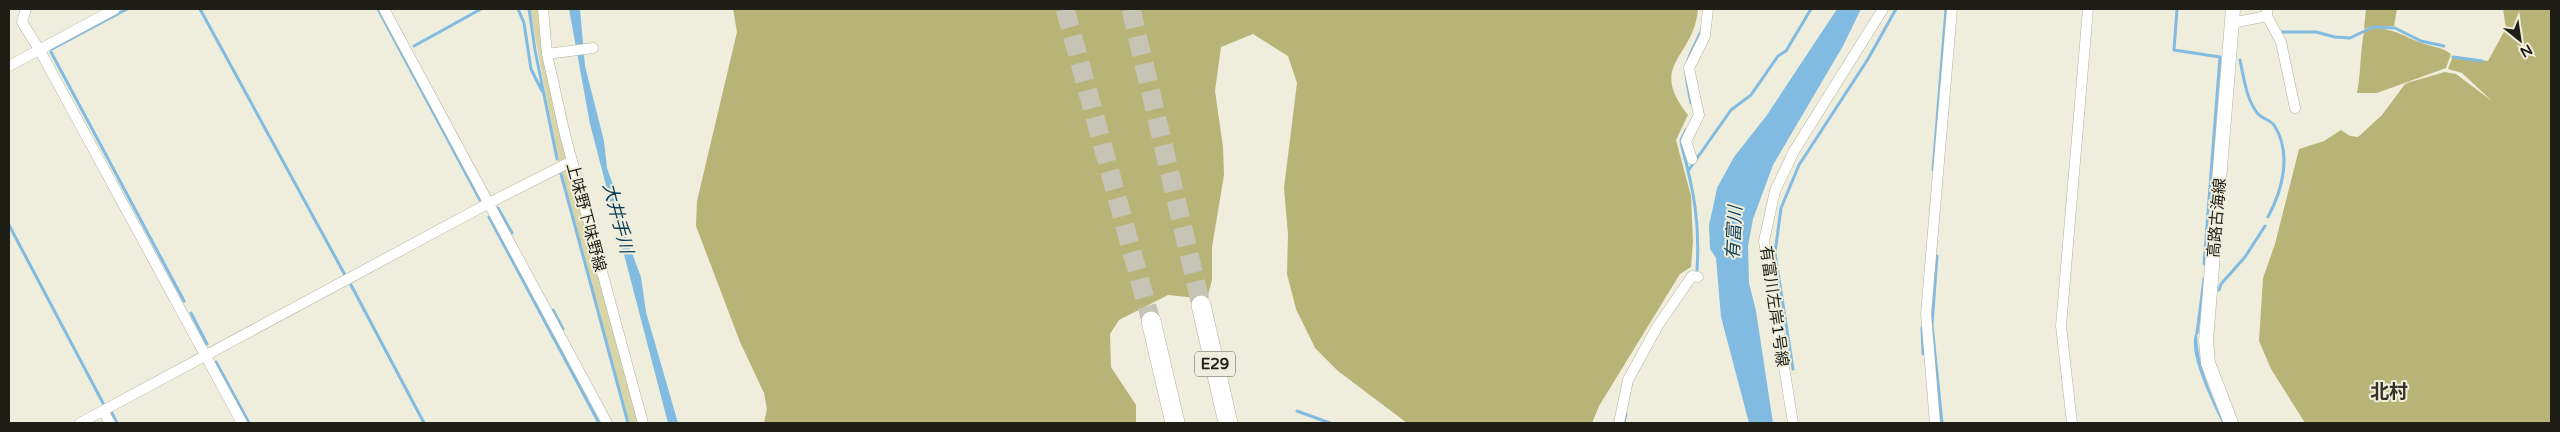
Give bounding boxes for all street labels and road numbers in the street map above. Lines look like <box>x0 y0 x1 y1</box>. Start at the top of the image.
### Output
street label: 上味野下味野線 <box>562 161 610 274</box>
street label: 高路古海線 <box>2204 177 2230 259</box>
street label: 有富川左岸1号線 <box>1756 244 1792 368</box>
road number: E29 <box>1195 352 1235 376</box>

